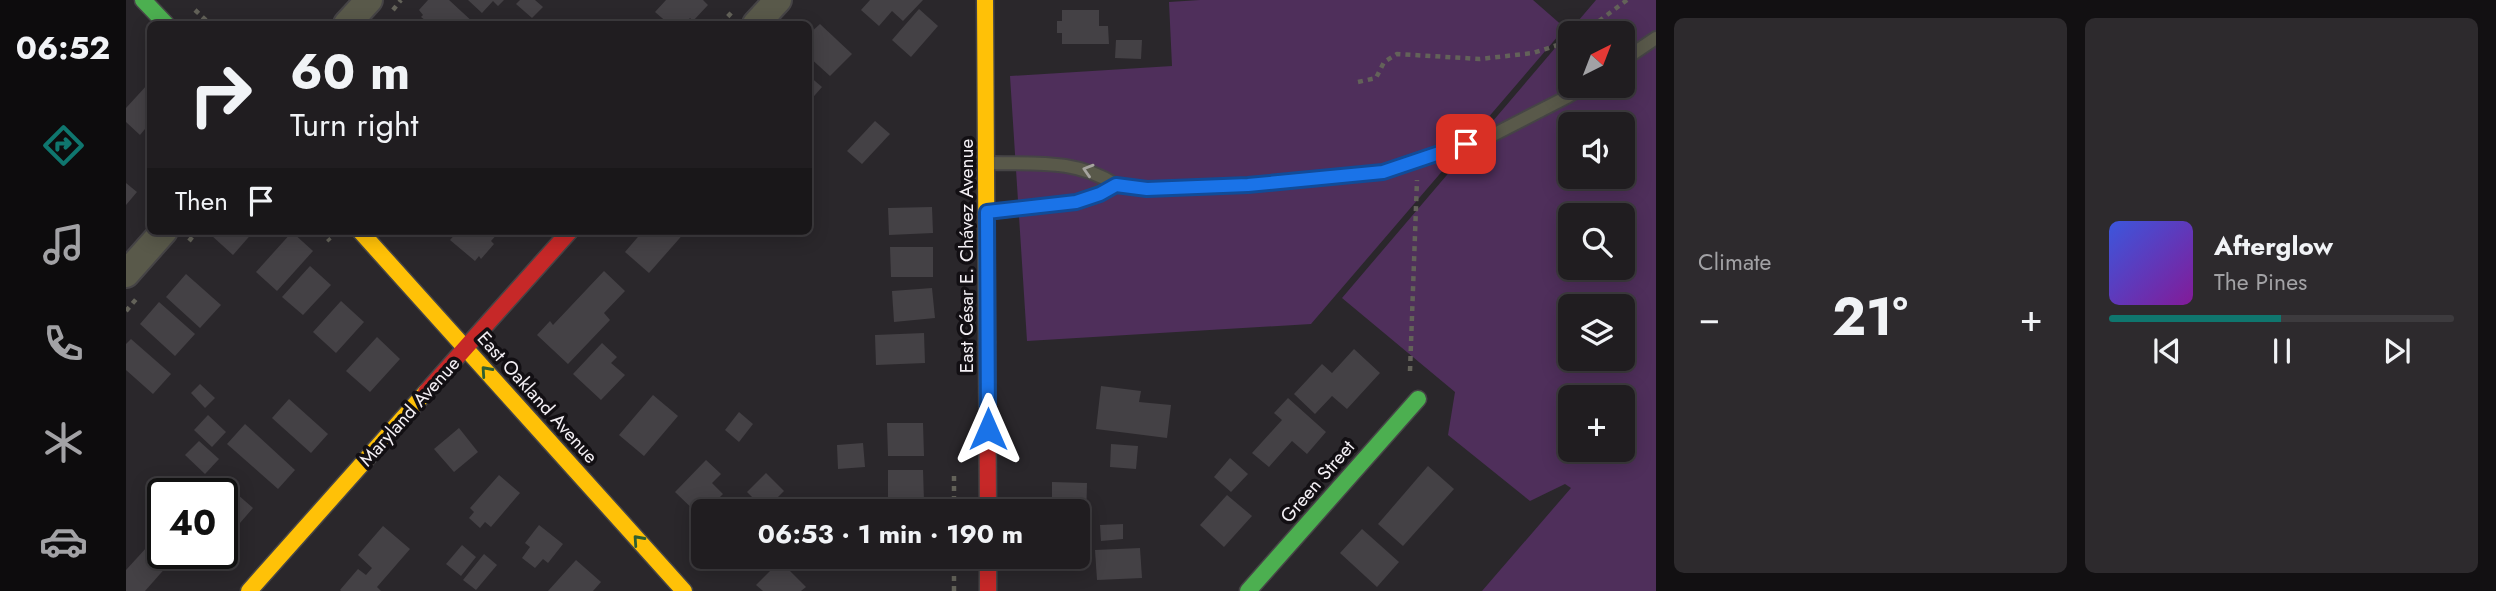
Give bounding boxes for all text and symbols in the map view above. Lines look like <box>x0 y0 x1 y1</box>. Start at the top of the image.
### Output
north arrow <box>1558 21 1634 98</box>
map controls <box>1558 21 1635 462</box>
text: 06:52 <box>16 25 110 71</box>
text: 60 m <box>290 37 410 107</box>
icon: right <box>175 49 266 140</box>
text: Turn right <box>290 102 419 148</box>
button: sound <box>1558 112 1635 189</box>
pin <box>1436 114 1496 174</box>
icon: directions <box>39 121 88 170</box>
icon: arrive <box>1447 125 1485 163</box>
street label: East César E. Chávez Avenue <box>953 139 980 373</box>
one-way arrow <box>1082 164 1094 179</box>
text: Then <box>175 182 228 220</box>
icon: arrive <box>242 182 280 220</box>
button: search <box>1558 203 1635 280</box>
icon: music <box>39 220 88 269</box>
text: Afterglow <box>2214 227 2333 265</box>
text: Climate <box>1698 245 1771 279</box>
text: The Pines <box>2214 265 2307 299</box>
text: 21° <box>1832 279 1908 355</box>
text: − <box>1698 290 1720 345</box>
text: + <box>2020 290 2043 345</box>
button: layers <box>1558 294 1635 371</box>
icon: phone <box>39 319 88 368</box>
street label: East Oakland Avenue <box>471 325 604 469</box>
icon: previous <box>2148 332 2186 370</box>
icon: pause <box>2263 332 2301 370</box>
icon: next <box>2378 332 2416 370</box>
street label: Maryland Avenue <box>353 350 466 472</box>
one-way arrow <box>482 366 494 379</box>
button: + <box>1558 385 1635 462</box>
position arrow <box>951 392 1025 466</box>
icon: climate <box>39 418 88 467</box>
street label: Green Street <box>1274 434 1361 529</box>
speed limit sign: 40 <box>147 478 238 569</box>
text: 06:53 · 1 min · 190 m <box>758 515 1023 553</box>
icon: car <box>39 517 88 566</box>
one-way arrow <box>634 535 646 548</box>

